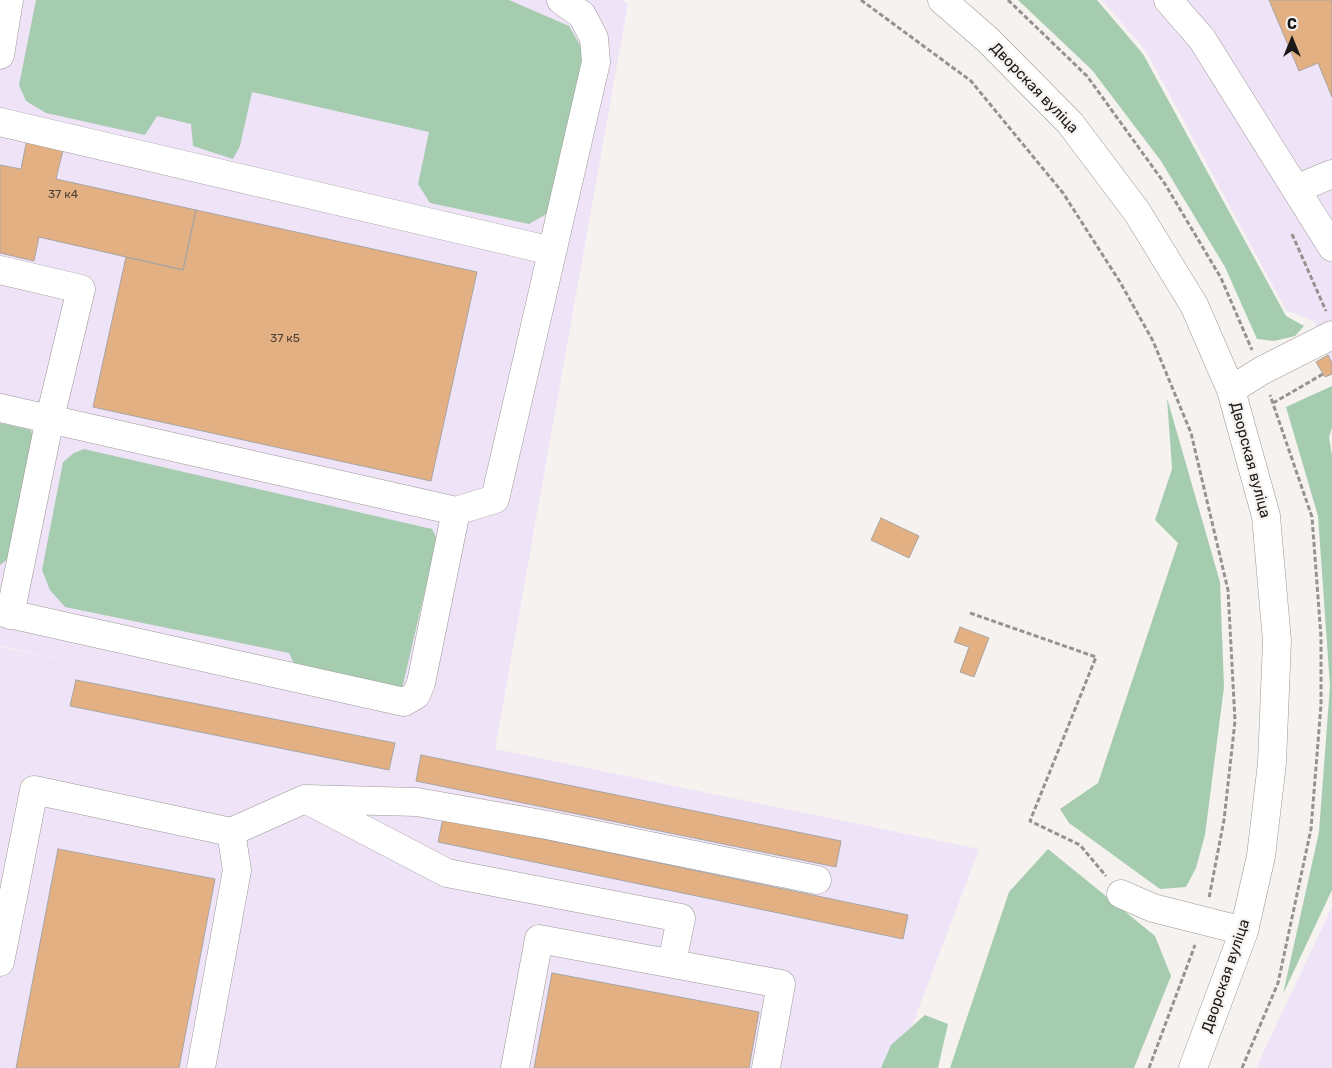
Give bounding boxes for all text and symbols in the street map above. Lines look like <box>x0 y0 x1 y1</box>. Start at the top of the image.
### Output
north arrow <box>1267 15 1317 65</box>
text: С <box>1287 16 1297 33</box>
street label: Дворская вуліца <box>986 39 1082 137</box>
house number: 37 к4 <box>48 188 78 202</box>
house number: 37 к5 <box>270 332 300 346</box>
street label: Дворская вуліца <box>1226 400 1274 520</box>
street label: Дворская вуліца <box>1198 917 1254 1035</box>

